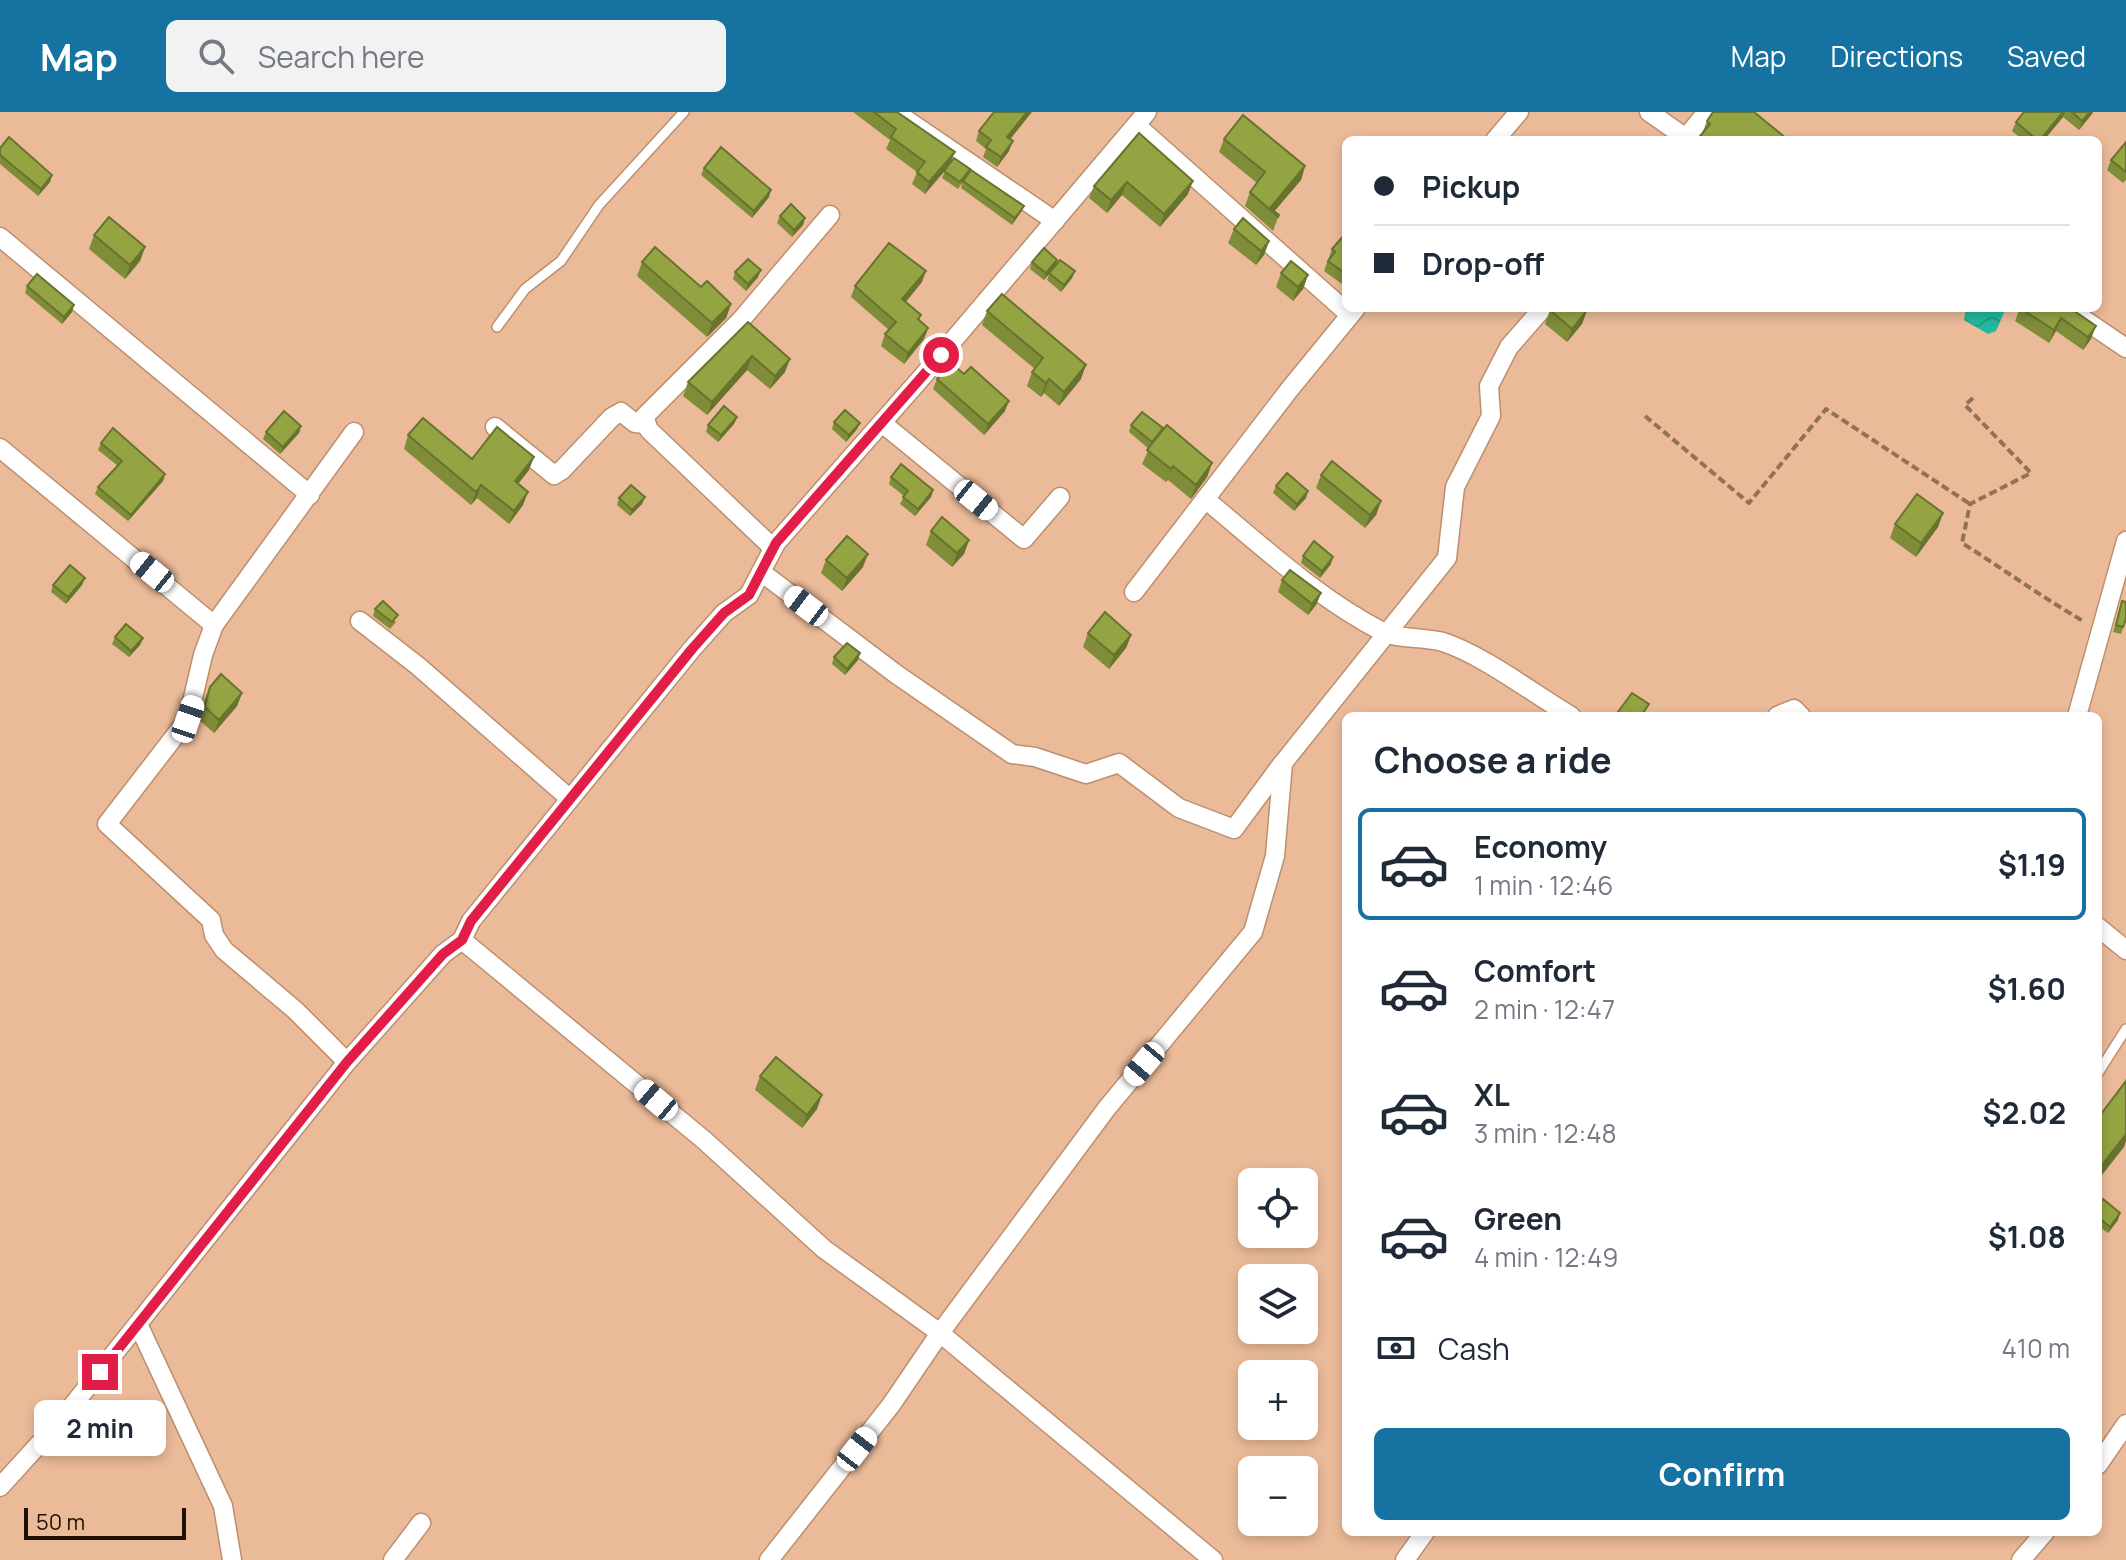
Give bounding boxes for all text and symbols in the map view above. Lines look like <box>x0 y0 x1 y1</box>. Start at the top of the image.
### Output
search box <box>166 20 726 92</box>
text: Map <box>40 30 118 82</box>
icon: search <box>194 34 238 78</box>
text: Search here <box>258 36 425 77</box>
text: Map <box>1731 37 1786 75</box>
text: Directions <box>1830 37 1963 75</box>
text: Saved <box>2007 37 2086 75</box>
text: Pickup <box>1422 166 1520 207</box>
text: Drop-off <box>1422 243 1544 284</box>
route start <box>923 337 959 373</box>
car <box>950 476 1002 524</box>
car <box>126 548 178 596</box>
car <box>780 582 832 630</box>
car <box>169 692 207 746</box>
text: Choose a ride <box>1374 735 1612 784</box>
text: Economy <box>1474 826 1607 867</box>
icon: car <box>1378 828 1450 900</box>
text: $1.19 <box>1998 844 2066 885</box>
text: 1 min · 12:46 <box>1474 867 1613 903</box>
text: Comfort <box>1474 950 1596 991</box>
icon: car <box>1378 952 1450 1024</box>
text: $1.60 <box>1988 968 2066 1009</box>
text: 2 min · 12:47 <box>1474 991 1615 1027</box>
car <box>1119 1038 1169 1090</box>
text: XL <box>1474 1074 1510 1115</box>
car <box>630 1075 682 1125</box>
icon: car <box>1378 1076 1450 1148</box>
text: $2.02 <box>1983 1092 2066 1133</box>
text: 3 min · 12:48 <box>1474 1115 1617 1151</box>
map controls <box>1238 1168 1318 1536</box>
button: locate <box>1238 1168 1318 1248</box>
text: Green <box>1474 1198 1562 1239</box>
icon: car <box>1378 1200 1450 1272</box>
text: $1.08 <box>1988 1216 2066 1257</box>
text: 4 min · 12:49 <box>1474 1239 1618 1275</box>
button: layers <box>1238 1264 1318 1344</box>
icon: cash <box>1374 1326 1418 1370</box>
text: Cash <box>1438 1328 1510 1369</box>
text: 410 m <box>2001 1330 2070 1366</box>
route end <box>82 1354 118 1390</box>
button: + <box>1238 1360 1318 1440</box>
callout: 2 min <box>34 1400 166 1456</box>
text: 2 min <box>66 1410 134 1446</box>
car <box>833 1423 881 1475</box>
button: Confirm <box>1374 1428 2070 1520</box>
button: − <box>1238 1456 1318 1536</box>
scale bar <box>24 1504 186 1540</box>
text: 50 m <box>36 1507 85 1537</box>

